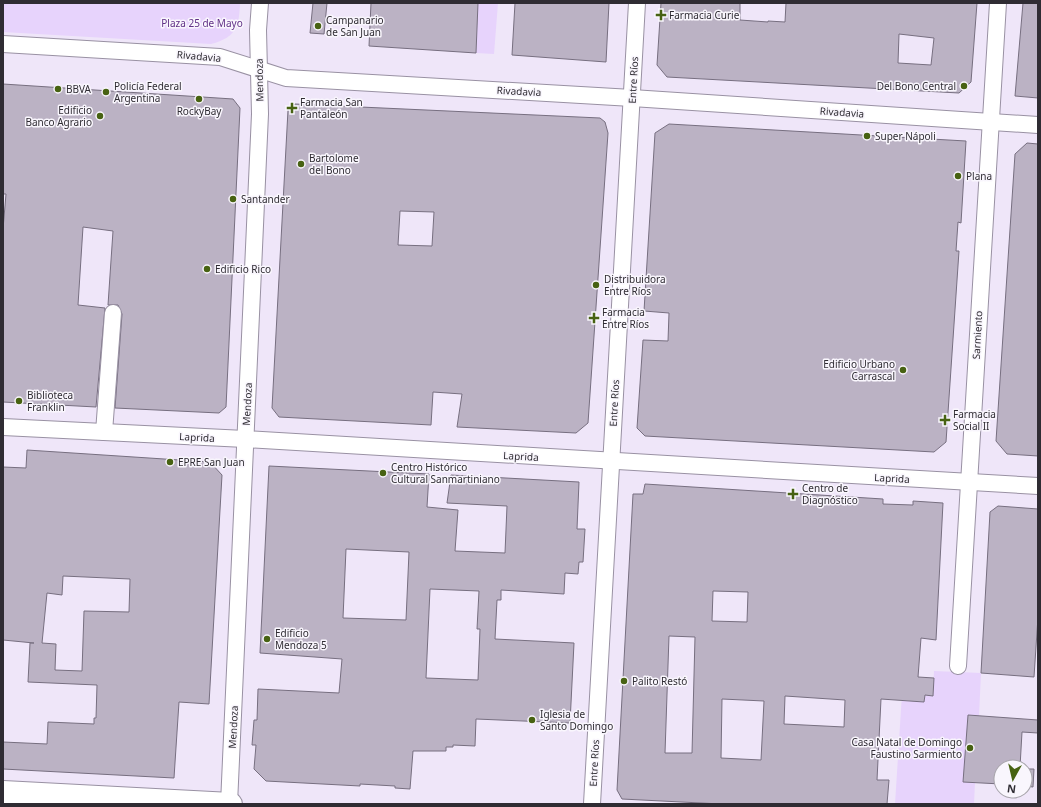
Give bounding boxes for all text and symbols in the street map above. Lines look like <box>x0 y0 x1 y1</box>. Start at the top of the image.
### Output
place label: Farmacia Curie <box>669 8 740 22</box>
marker: Farmacia Curie <box>656 10 666 20</box>
place label: Campanario de San Juan <box>326 13 384 39</box>
park label: Plaza 25 de Mayo <box>161 16 243 30</box>
marker: Campanario de San Juan <box>313 21 323 31</box>
street label: Rivadavia <box>176 47 222 65</box>
street label: Entre Ríos <box>625 56 641 104</box>
street label: Mendoza <box>252 58 266 102</box>
place label: Policía Federal Argentina <box>114 79 182 105</box>
place label: Del Bono Central <box>877 79 956 93</box>
marker: Del Bono Central <box>959 81 969 91</box>
place label: BBVA <box>66 82 92 96</box>
street label: Rivadavia <box>496 83 542 99</box>
marker: BBVA <box>53 84 63 94</box>
marker: Policía Federal Argentina <box>101 87 111 97</box>
marker: RockyBay <box>194 94 204 104</box>
place label: Farmacia San Pantaleón <box>300 95 363 121</box>
place label: Edificio Banco Agrario <box>25 103 92 129</box>
marker: Farmacia San Pantaleón <box>287 103 297 113</box>
street label: Rivadavia <box>819 103 865 121</box>
place label: RockyBay <box>177 104 222 118</box>
marker: Edificio Banco Agrario <box>95 111 105 121</box>
place label: Super Nápoli <box>875 129 936 143</box>
marker: Super Nápoli <box>862 131 872 141</box>
place label: Bartolome del Bono <box>309 151 359 177</box>
marker: Bartolome del Bono <box>296 159 306 169</box>
place label: Plana <box>966 169 992 183</box>
marker: Plana <box>953 171 963 181</box>
place label: Santander <box>241 192 290 206</box>
marker: Santander <box>228 194 238 204</box>
place label: Edificio Rico <box>215 262 271 276</box>
marker: Edificio Rico <box>202 264 212 274</box>
place label: Distribuidora Entre Ríos <box>604 272 666 298</box>
marker: Distribuidora Entre Ríos <box>591 280 601 290</box>
place label: Farmacia Entre Ríos <box>602 305 649 331</box>
street label: Sarmiento <box>969 310 985 360</box>
marker: Farmacia Entre Ríos <box>589 313 599 323</box>
place label: Edificio Urbano Carrascal <box>823 357 895 383</box>
marker: Edificio Urbano Carrascal <box>898 365 908 375</box>
street label: Entre Ríos <box>606 379 622 427</box>
street label: Mendoza <box>239 382 255 426</box>
place label: Biblioteca Franklin <box>27 388 73 414</box>
marker: Biblioteca Franklin <box>14 396 24 406</box>
place label: Farmacia Social II <box>953 407 996 433</box>
marker: Farmacia Social II <box>940 415 950 425</box>
street label: Laprida <box>179 429 215 445</box>
street label: Laprida <box>503 448 539 464</box>
place label: EPRE San Juan <box>178 455 245 469</box>
marker: EPRE San Juan <box>165 457 175 467</box>
place label: Centro Histórico Cultural Sanmartiniano <box>391 460 500 486</box>
marker: Centro Histórico Cultural Sanmartiniano <box>378 468 388 478</box>
street label: Laprida <box>874 470 910 486</box>
place label: Centro de Diagnóstico <box>802 481 858 507</box>
marker: Centro de Diagnóstico <box>787 488 799 500</box>
place label: Edificio Mendoza 5 <box>275 626 327 652</box>
marker: Edificio Mendoza 5 <box>262 634 272 644</box>
place label: Palito Restó <box>632 674 687 688</box>
marker: Palito Restó <box>619 676 629 686</box>
street label: Mendoza <box>225 705 241 749</box>
place label: Iglesia de Santo Domingo <box>540 707 613 733</box>
marker: Iglesia de Santo Domingo <box>527 715 537 725</box>
place label: Casa Natal de Domingo Faustino Sarmiento <box>851 735 962 761</box>
street label: Entre Ríos <box>586 739 602 787</box>
marker: Casa Natal de Domingo Faustino Sarmiento <box>965 743 975 753</box>
north arrow <box>993 759 1033 799</box>
text: N <box>1006 781 1017 797</box>

